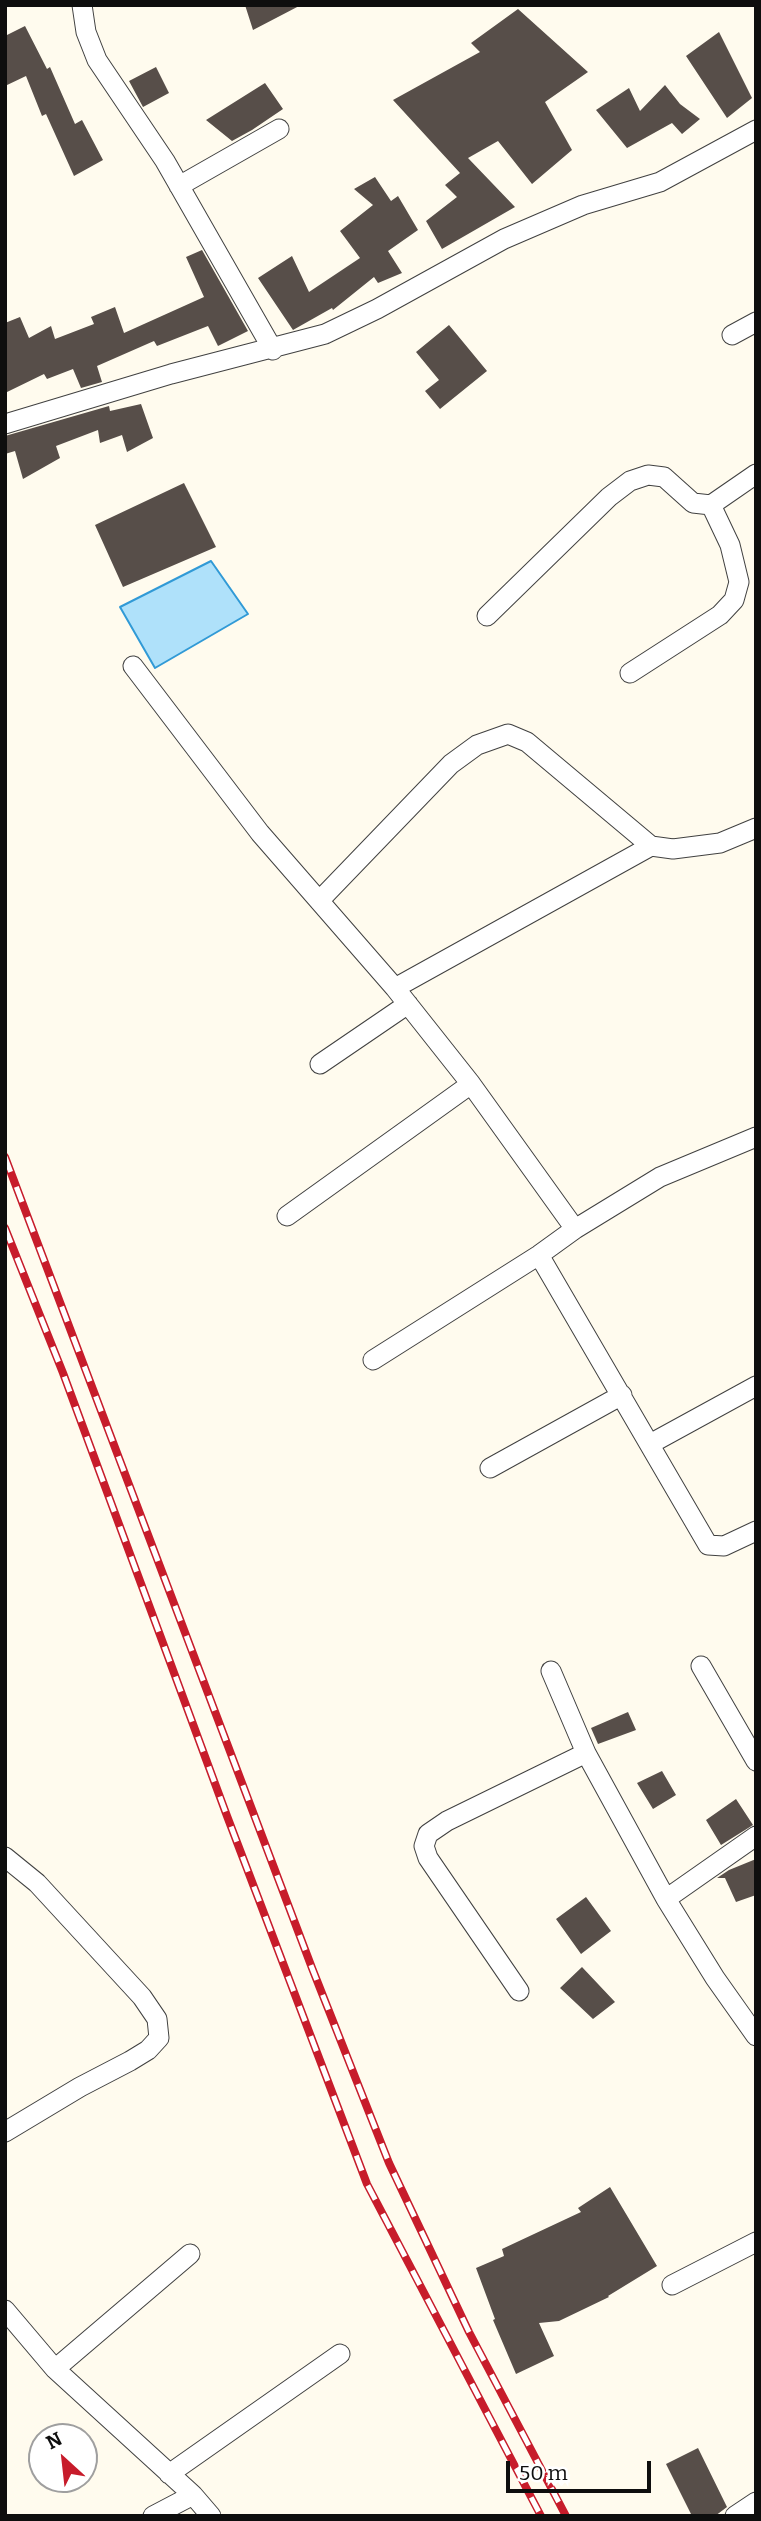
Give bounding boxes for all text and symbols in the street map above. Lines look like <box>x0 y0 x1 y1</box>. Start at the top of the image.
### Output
north arrow <box>28 2423 98 2493</box>
text: N <box>42 2427 66 2454</box>
scale bar <box>509 2448 654 2492</box>
text: 50 m <box>519 2460 568 2486</box>

